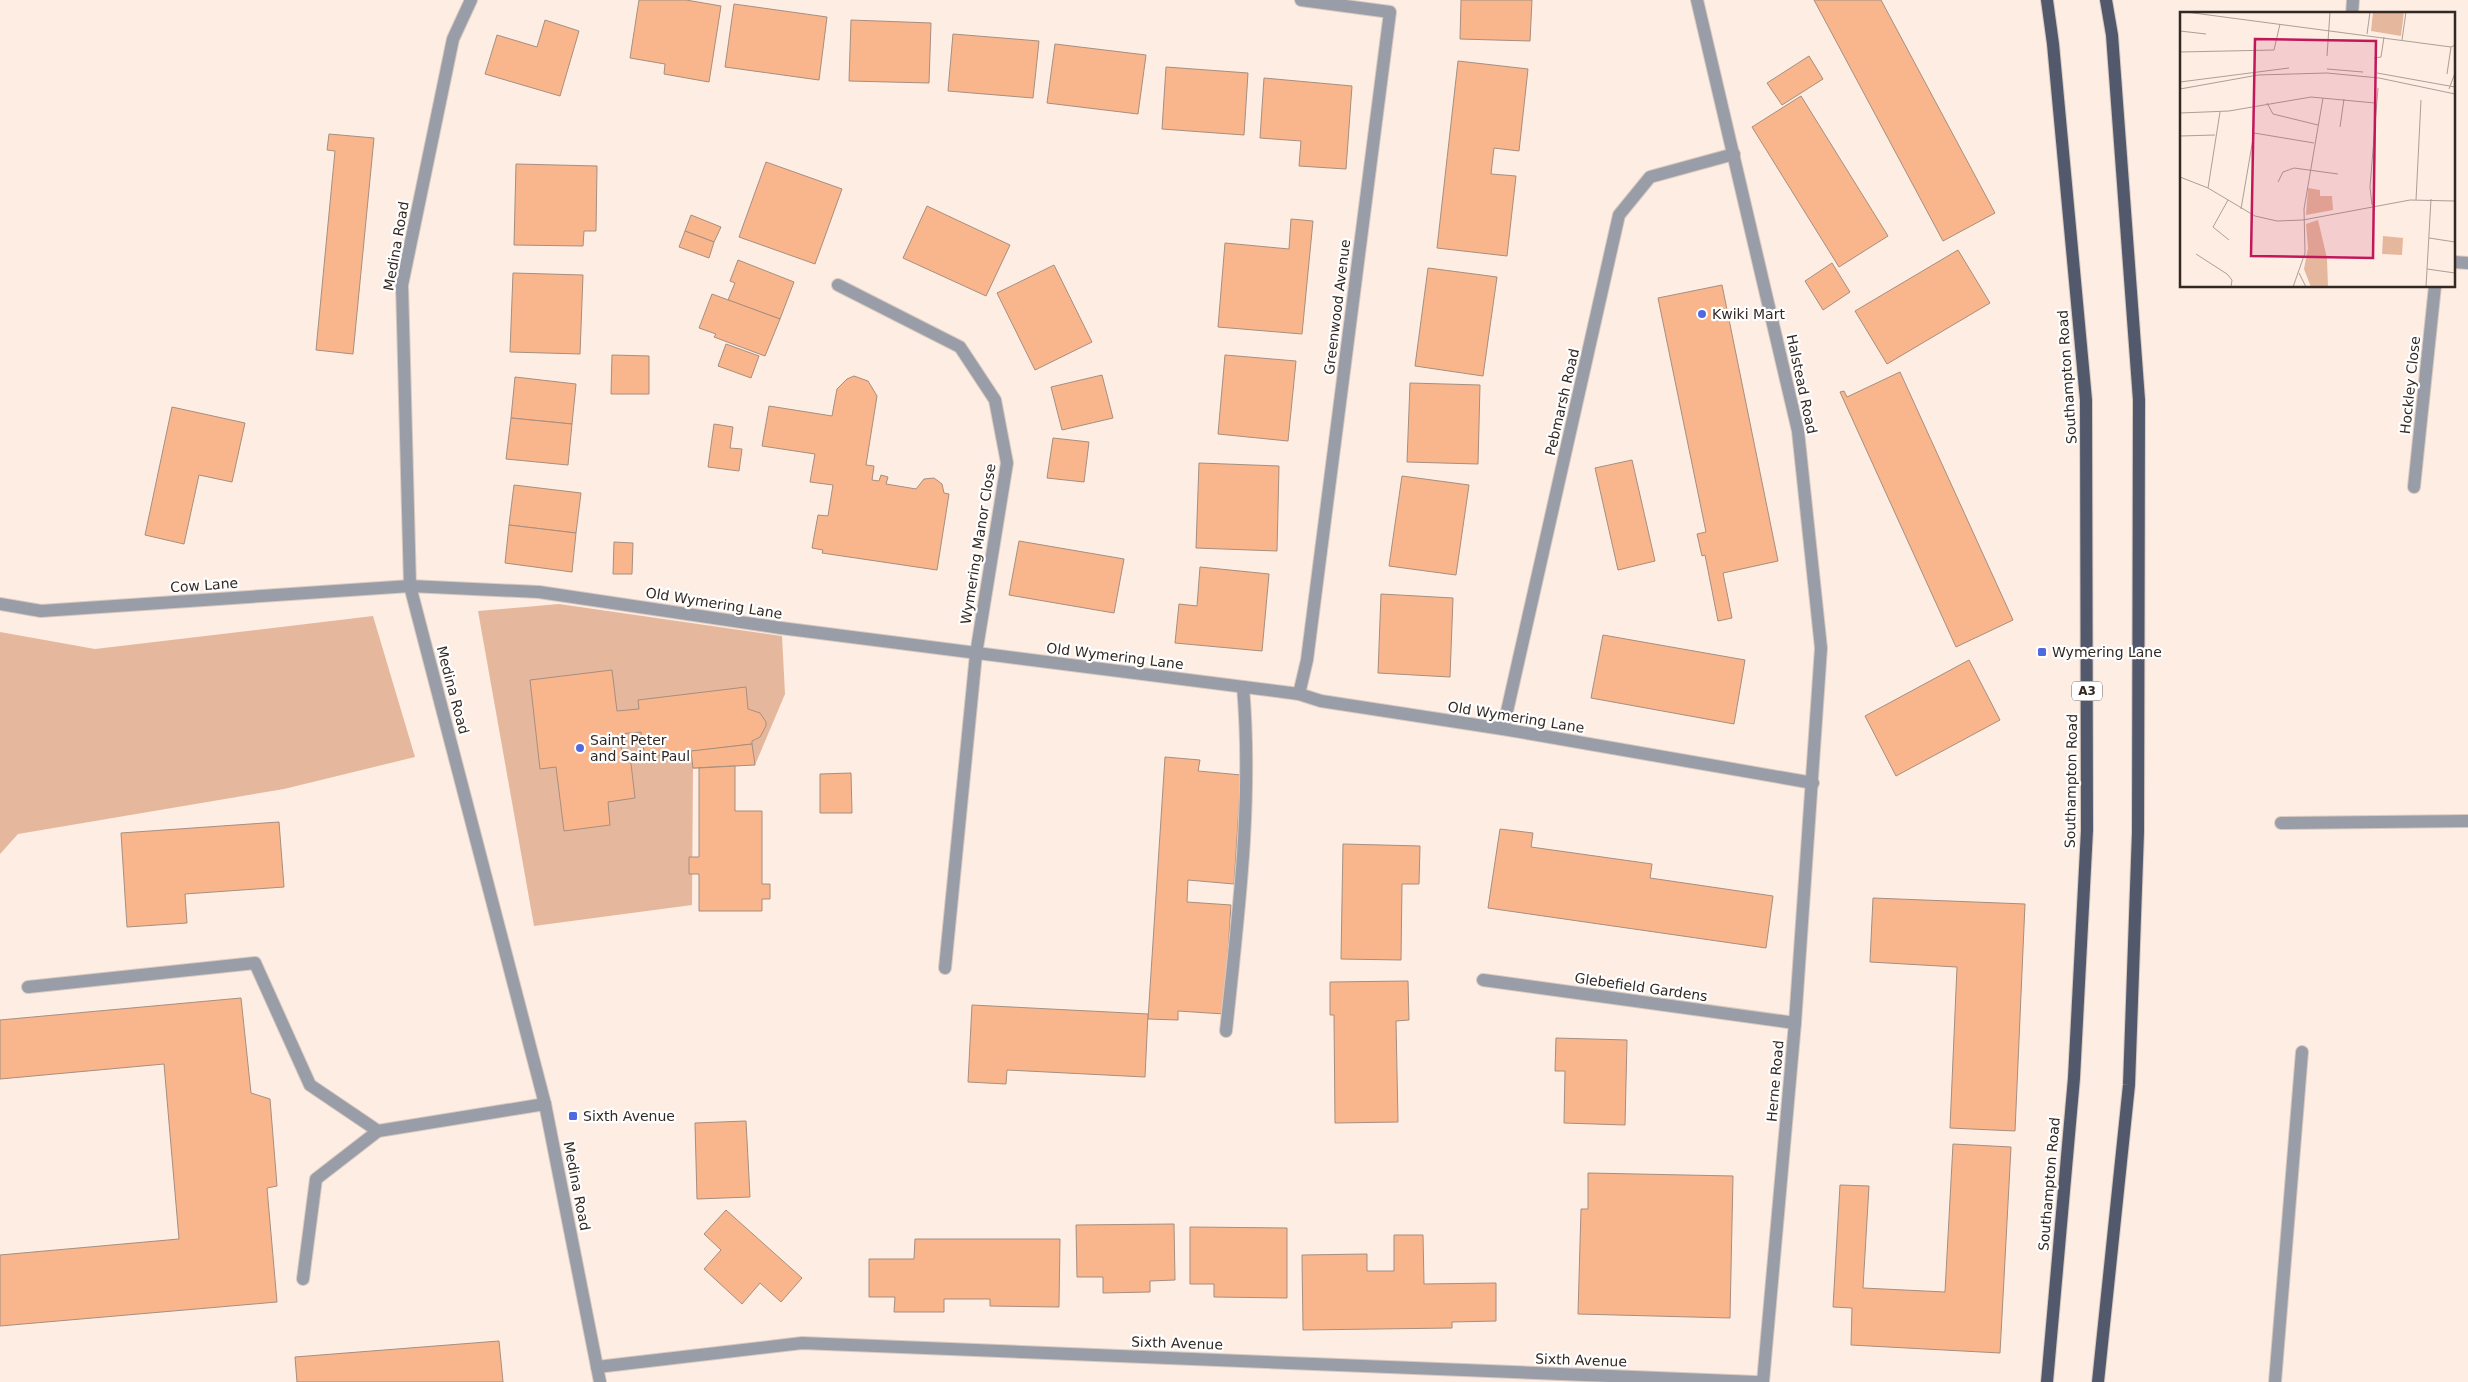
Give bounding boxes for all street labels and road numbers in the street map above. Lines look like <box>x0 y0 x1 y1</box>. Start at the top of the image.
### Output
street label: Medina Road <box>380 200 412 292</box>
street label: Greenwood Avenue <box>1321 238 1353 376</box>
street label: Southampton Road <box>2054 309 2080 445</box>
street label: Halstead Road <box>1784 333 1820 435</box>
street label: Hockley Close <box>2397 335 2423 435</box>
street label: Pebmarsh Road <box>1542 347 1582 457</box>
street label: Wymering Manor Close <box>957 463 999 625</box>
street label: Cow Lane <box>169 575 239 595</box>
street label: Old Wymering Lane <box>645 584 783 622</box>
street label: Old Wymering Lane <box>1045 640 1185 672</box>
street label: Medina Road <box>434 644 472 736</box>
road number: A3 <box>2072 681 2102 700</box>
street label: Old Wymering Lane <box>1447 698 1585 736</box>
street label: Southampton Road <box>2062 714 2080 848</box>
street label: Glebefield Gardens <box>1573 970 1709 1004</box>
street label: Herne Road <box>1763 1040 1787 1122</box>
street label: Southampton Road <box>2035 1116 2063 1252</box>
street label: Medina Road <box>561 1140 593 1232</box>
street label: Sixth Avenue <box>1131 1333 1223 1353</box>
street label: Sixth Avenue <box>1535 1350 1627 1370</box>

